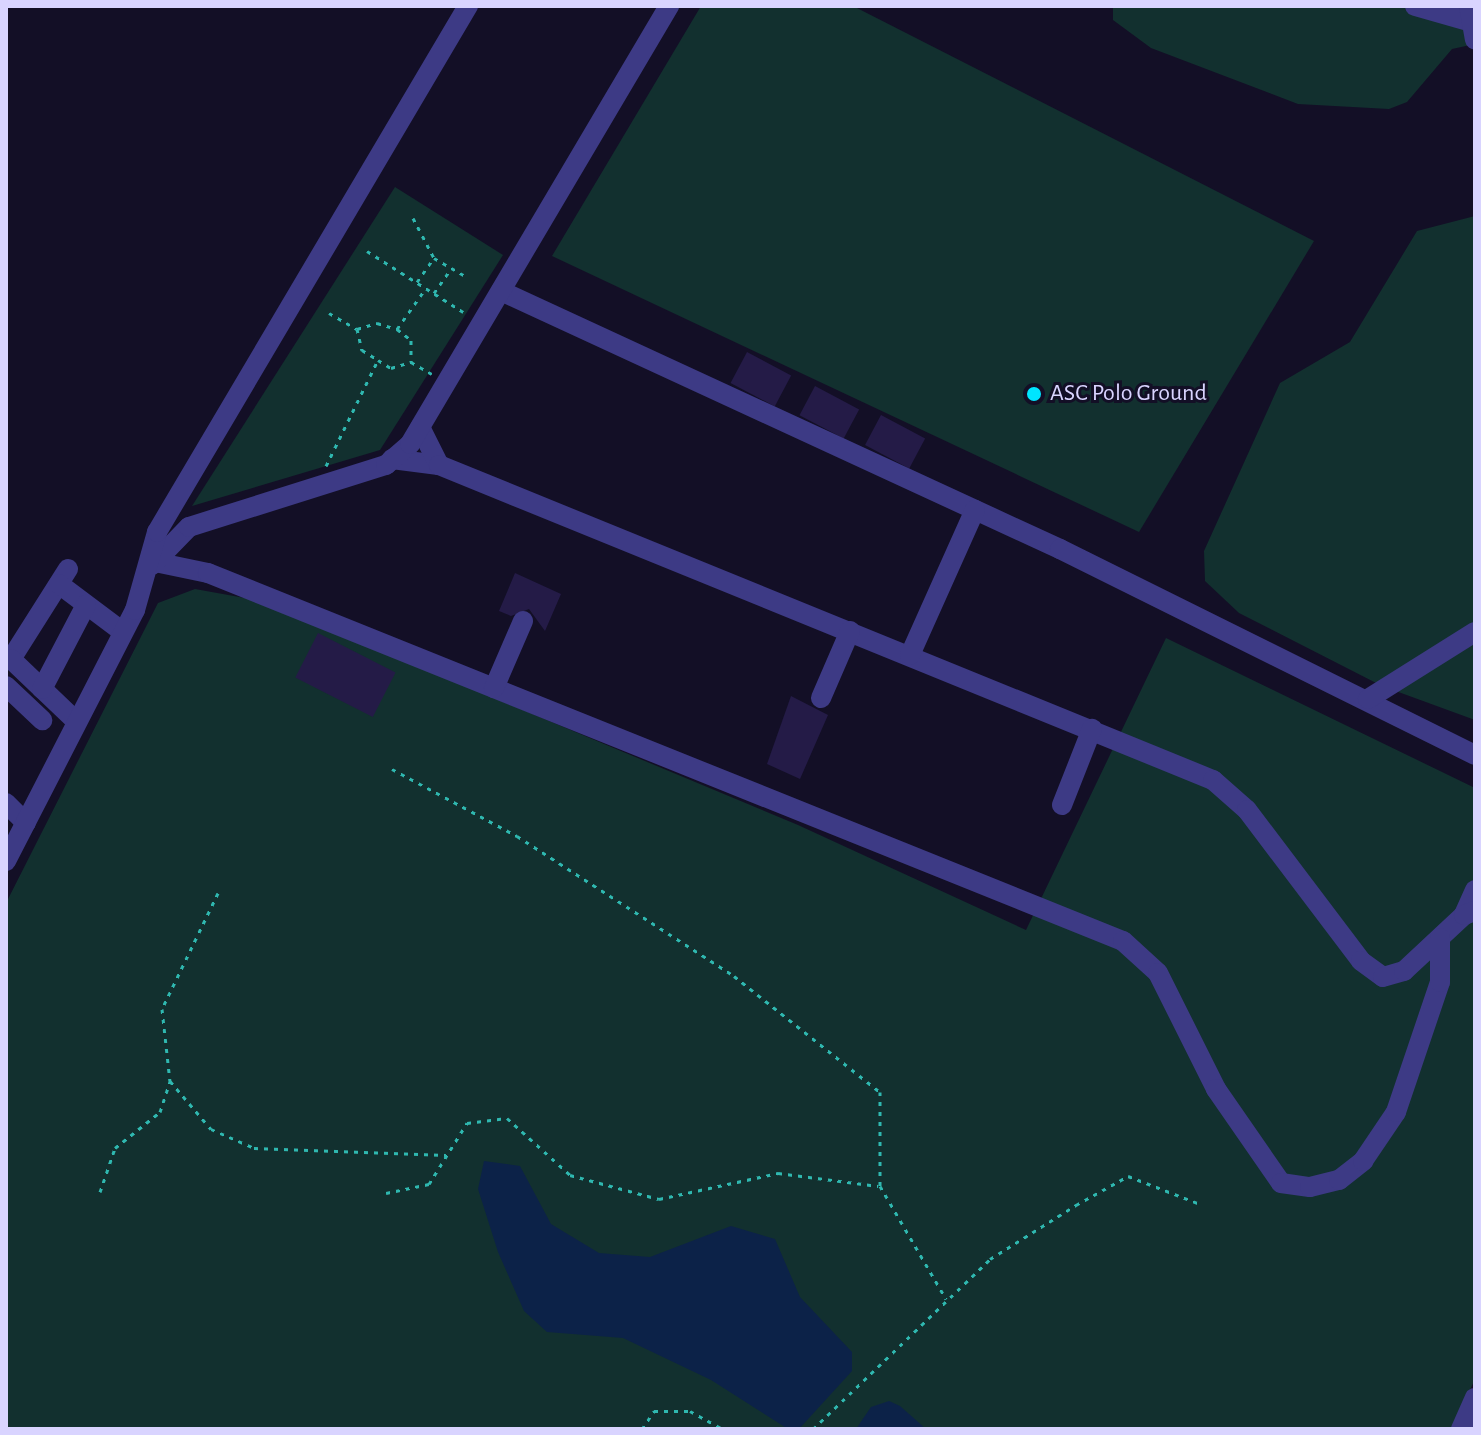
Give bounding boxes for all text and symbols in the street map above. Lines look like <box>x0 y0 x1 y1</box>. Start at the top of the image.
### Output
place label: ASC Polo Ground <box>1050 380 1207 408</box>
marker: ASC Polo Ground <box>1025 385 1043 403</box>

